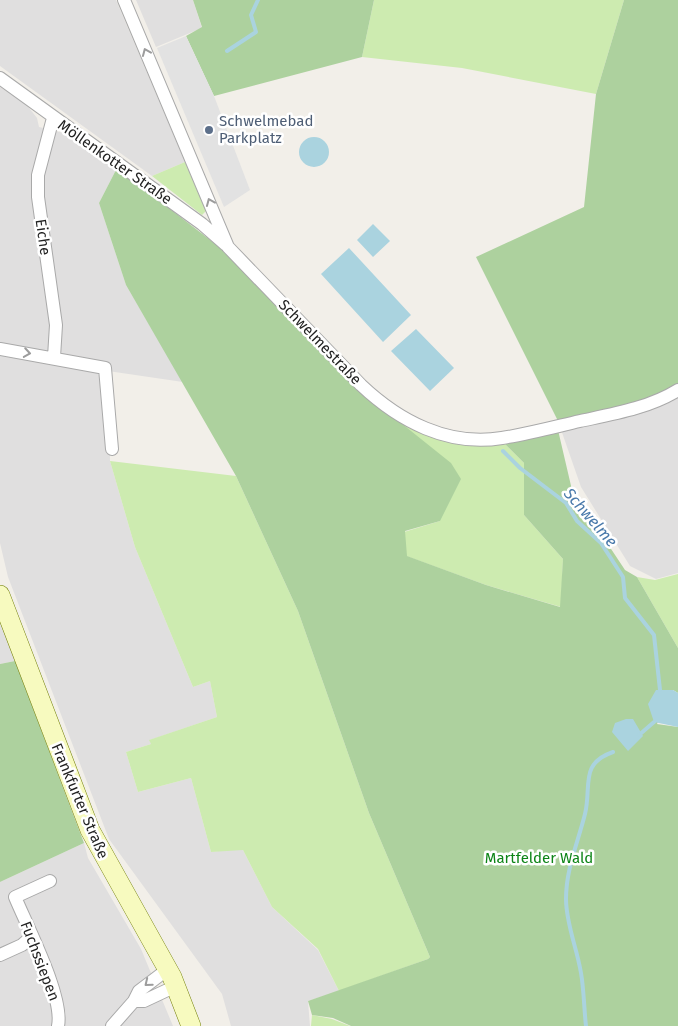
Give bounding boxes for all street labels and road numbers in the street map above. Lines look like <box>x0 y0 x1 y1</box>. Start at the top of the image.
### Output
street label: Möllenkotter Straße <box>55 116 175 208</box>
street label: Eiche <box>32 218 54 256</box>
street label: Schwelmestraße <box>275 296 365 388</box>
street label: Frankfurter Straße <box>48 741 112 861</box>
street label: Fuchssiepen <box>17 919 63 1003</box>

